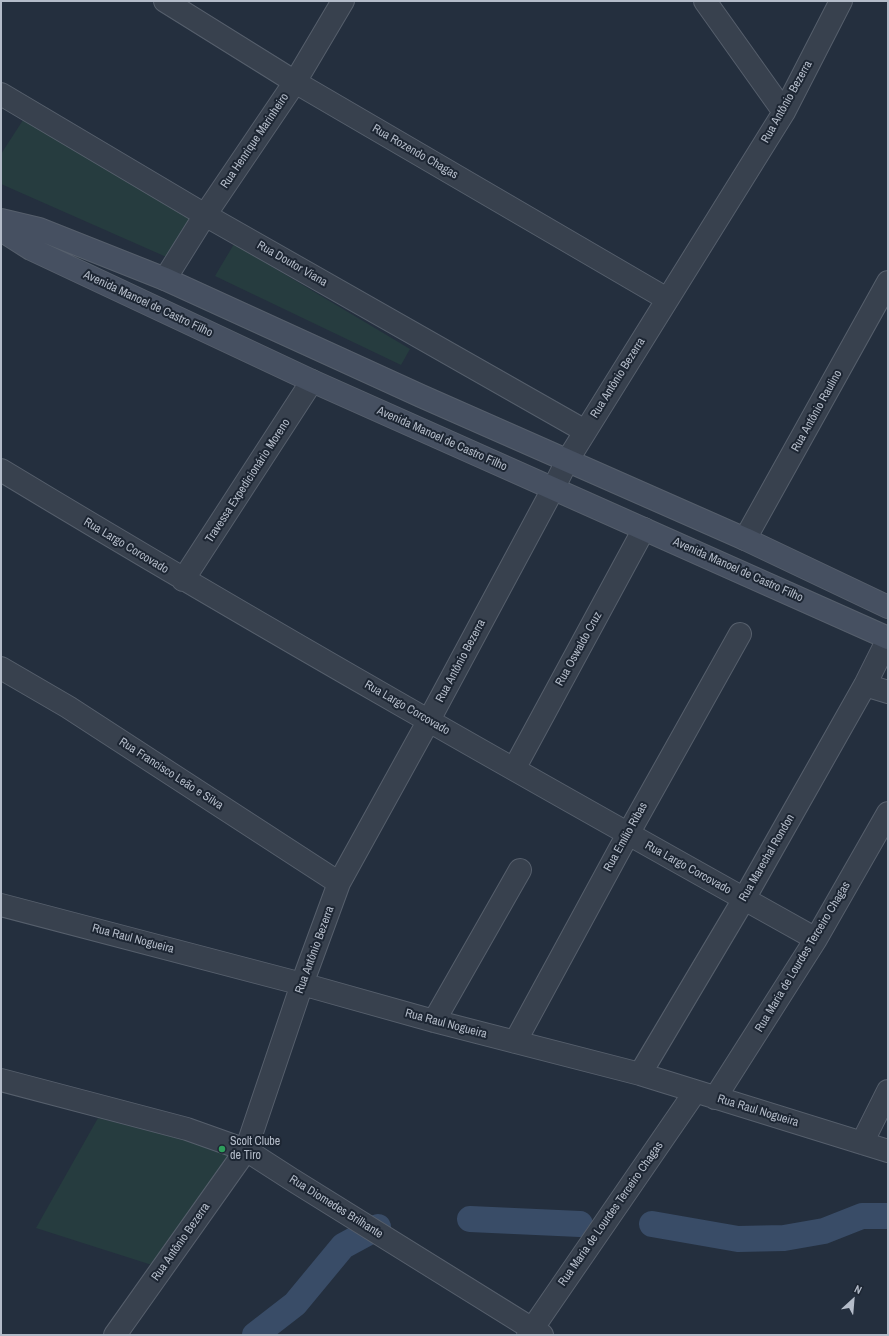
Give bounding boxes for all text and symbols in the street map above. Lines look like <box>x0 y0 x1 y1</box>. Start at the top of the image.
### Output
street label: Rua Antônio Bezerra <box>758 58 816 146</box>
street label: Rua Henrique Marinheiro <box>218 91 292 191</box>
street label: Rua Rozendo Chagas <box>369 122 461 182</box>
street label: Rua Doutor Viana <box>254 238 330 290</box>
street label: Avenida Manoel de Castro Filho <box>81 268 215 340</box>
street label: Rua Antônio Bezerra <box>588 335 648 421</box>
street label: Rua Antônio Raulino <box>789 368 845 454</box>
street label: Avenida Manoel de Castro Filho <box>375 404 509 474</box>
street label: Travessa Expedicionário Moreno <box>202 416 294 546</box>
street label: Rua Largo Corcovado <box>81 515 171 577</box>
street label: Avenida Manoel de Castro Filho <box>671 535 805 605</box>
street label: Rua Oswaldo Cruz <box>553 609 605 689</box>
street label: Rua Antônio Bezerra <box>433 617 489 705</box>
street label: Rua Largo Corcovado <box>362 678 452 738</box>
street label: Rua Francisco Leão e Silva <box>116 735 226 813</box>
street label: Rua Emílio Ribas <box>601 800 651 874</box>
street label: Rua Marechal Rondon <box>736 812 798 904</box>
street label: Rua Largo Corcovado <box>642 838 734 898</box>
street label: Rua Maria de Lourdes Terceiro Chagas <box>752 879 854 1035</box>
street label: Rua Antônio Bezerra <box>293 904 337 996</box>
street label: Rua Raul Nogueira <box>90 921 176 957</box>
street label: Rua Raul Nogueira <box>403 1006 489 1042</box>
street label: Rua Raul Nogueira <box>716 1092 800 1130</box>
place label: Scolt Clube de Tiro <box>230 1135 280 1163</box>
street label: Rua Maria de Lourdes Terceiro Chagas <box>556 1139 666 1289</box>
marker: Scolt Clube de Tiro <box>217 1144 227 1154</box>
street label: Rua Diomedes Brilhante <box>286 1172 386 1242</box>
street label: Rua Antônio Bezerra <box>149 1200 213 1284</box>
north arrow <box>833 1280 873 1320</box>
text: N <box>852 1281 864 1297</box>

